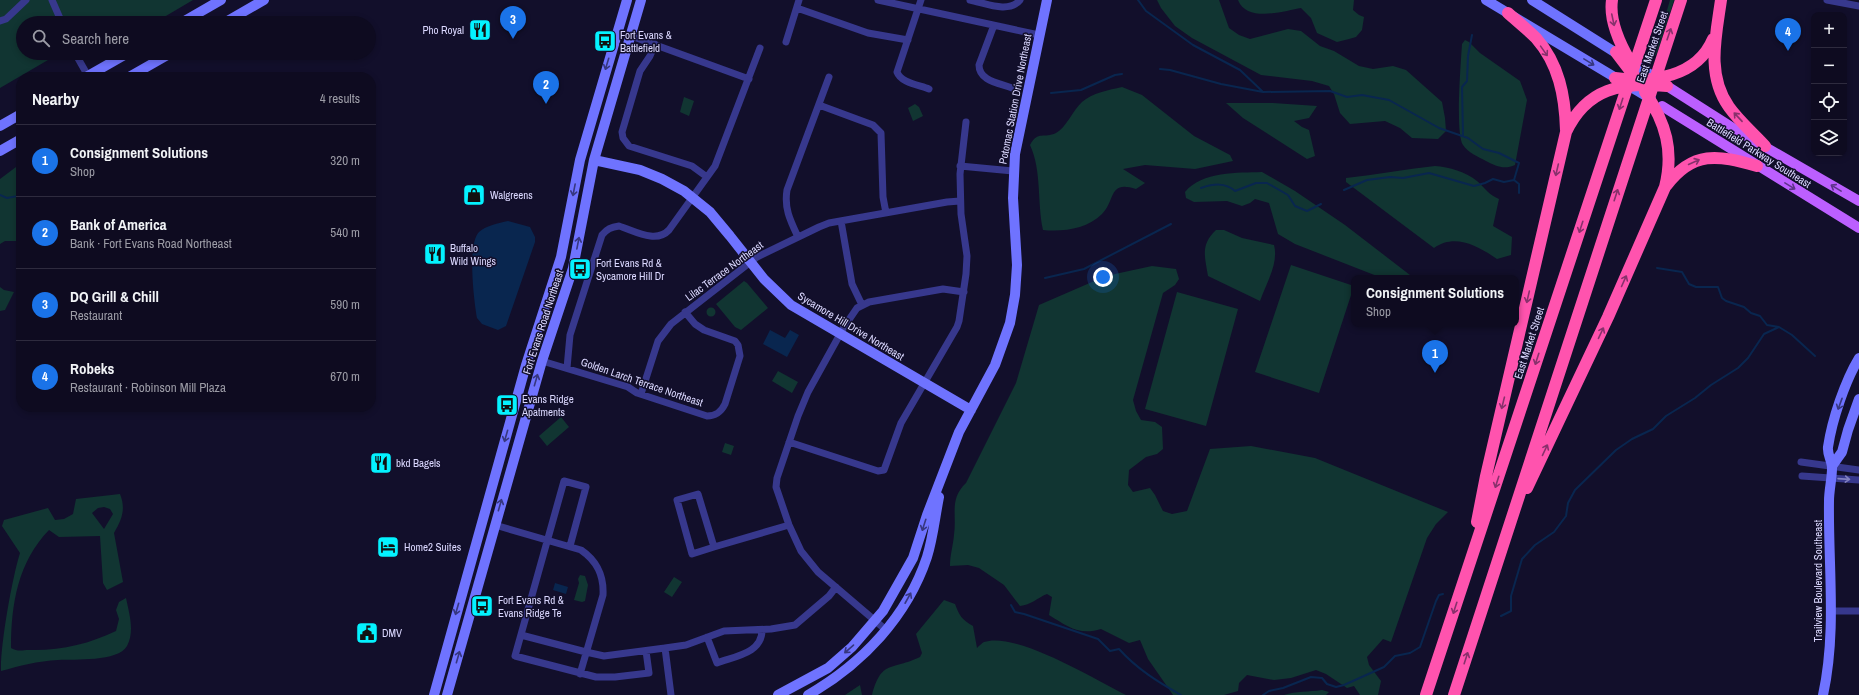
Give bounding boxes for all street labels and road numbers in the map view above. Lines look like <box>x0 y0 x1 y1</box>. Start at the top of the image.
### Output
street label: East Market Street <box>1633 9 1671 85</box>
street label: Potomac Station Drive Northeast <box>995 32 1035 165</box>
street label: Battlefield Parkway Southeast <box>1704 115 1814 191</box>
street label: Lilac Terrace Northeast <box>682 238 766 304</box>
street label: Fort Evans Road Northeast <box>520 268 567 376</box>
street label: Sycamore Hill Drive Northeast <box>795 289 907 364</box>
street label: East Market Street <box>1511 305 1547 381</box>
street label: Golden Larch Terrace Northeast <box>579 355 705 410</box>
street label: Trailview Boulevard Southeast <box>1811 519 1825 642</box>

